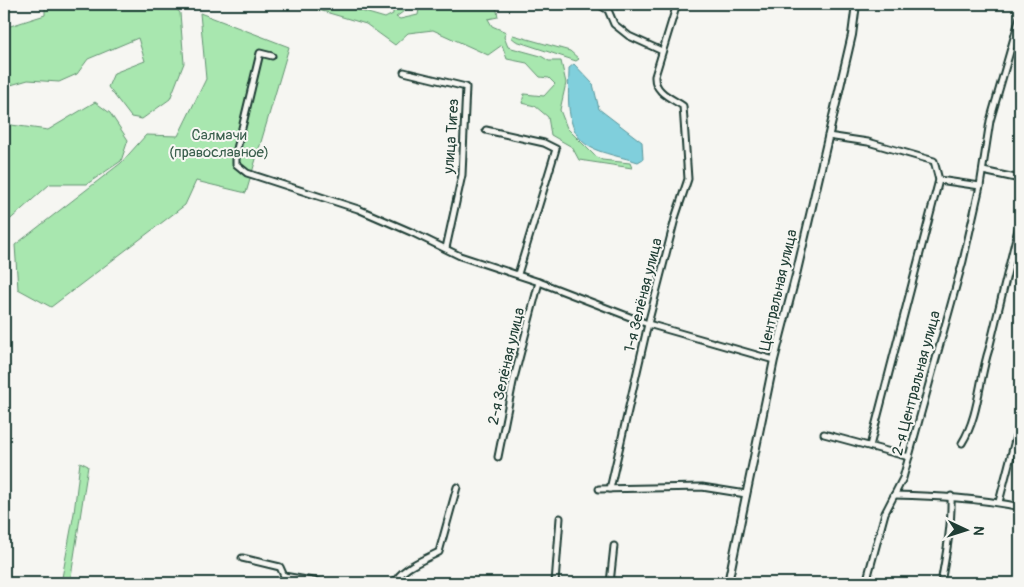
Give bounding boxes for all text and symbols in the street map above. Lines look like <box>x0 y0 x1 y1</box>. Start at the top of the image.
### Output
street label: улица Тигез <box>439 98 464 175</box>
park label: Салмачи (православное) <box>169 126 269 162</box>
street label: Центральная улица <box>755 228 802 353</box>
street label: 1-я Зелёная улица <box>620 236 667 354</box>
street label: 2-я Зелёная улица <box>484 306 529 427</box>
street label: 2-я Центральная улица <box>888 309 945 458</box>
north arrow <box>942 504 992 554</box>
text: N <box>970 526 987 536</box>

